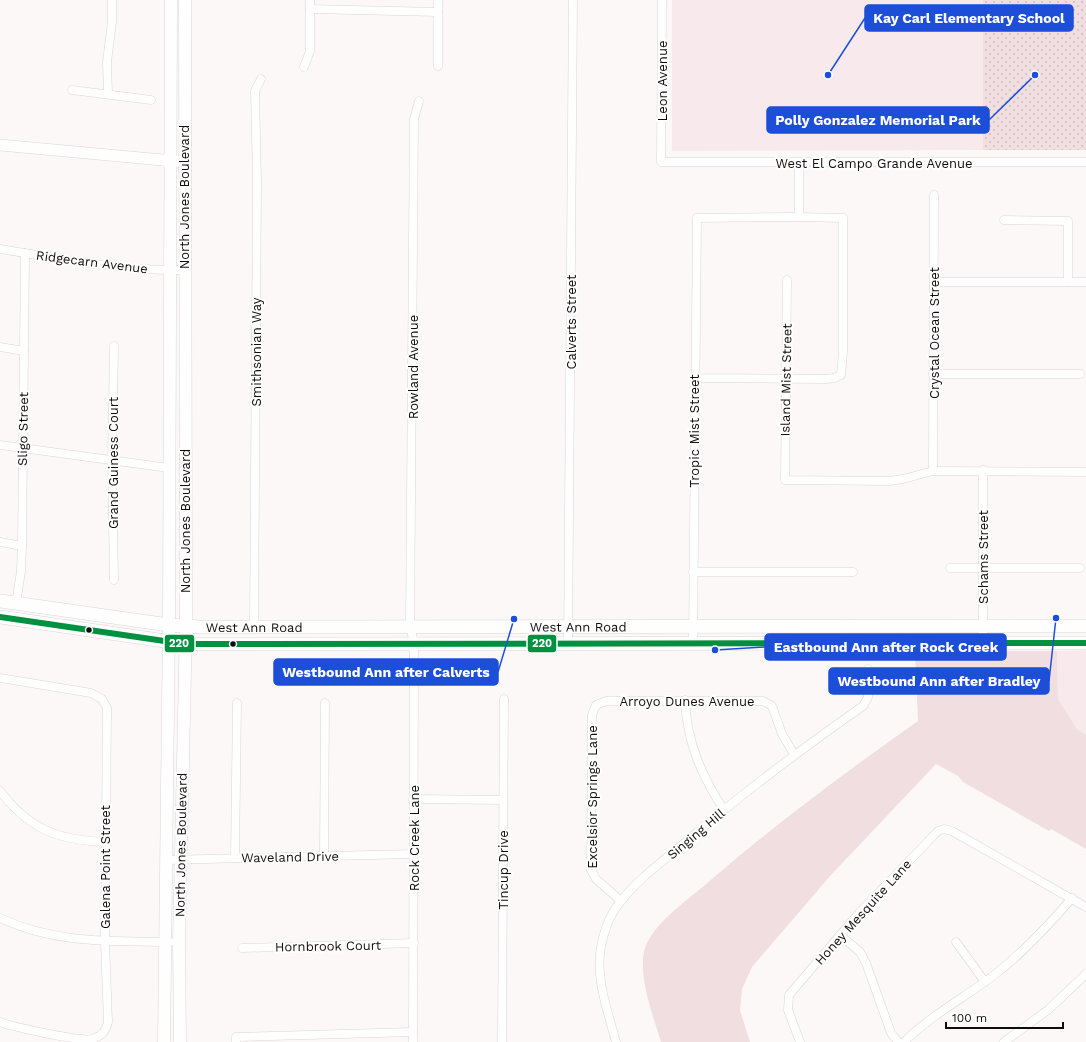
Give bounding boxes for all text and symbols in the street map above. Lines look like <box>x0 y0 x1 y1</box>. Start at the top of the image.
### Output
callout: Kay Carl Elementary School <box>865 5 1073 31</box>
text: Kay Carl Elementary School <box>873 10 1065 26</box>
street label: Leon Avenue <box>655 41 670 121</box>
callout: Polly Gonzalez Memorial Park <box>767 107 989 133</box>
text: Polly Gonzalez Memorial Park <box>775 112 981 128</box>
street label: North Jones Boulevard <box>177 125 192 269</box>
street label: West El Campo Grande Avenue <box>775 156 973 171</box>
street label: Ridgecarn Avenue <box>35 248 149 276</box>
street label: Crystal Ocean Street <box>927 267 942 399</box>
street label: Calverts Street <box>564 274 579 370</box>
street label: Smithsonian Way <box>249 297 264 406</box>
street label: Rowland Avenue <box>406 315 421 419</box>
street label: Island Mist Street <box>778 323 794 437</box>
street label: Tropic Mist Street <box>687 374 702 488</box>
street label: Sligo Street <box>15 391 31 466</box>
street label: Grand Guiness Court <box>106 396 121 529</box>
street label: North Jones Boulevard <box>178 449 193 593</box>
street label: Schams Street <box>976 510 991 604</box>
street label: West Ann Road <box>206 619 303 634</box>
street label: West Ann Road <box>530 619 627 634</box>
unlabelled marker <box>84 625 94 635</box>
line badge: 220 <box>164 634 195 653</box>
line badge: 220 <box>527 634 557 653</box>
callout: Eastbound Ann after Rock Creek <box>765 634 1006 660</box>
text: 220 <box>169 637 189 650</box>
text: 220 <box>532 637 552 650</box>
unlabelled marker <box>228 639 238 649</box>
text: Eastbound Ann after Rock Creek <box>774 639 999 655</box>
callout: Westbound Ann after Calverts <box>274 659 498 685</box>
text: Westbound Ann after Calverts <box>282 664 490 680</box>
callout: Westbound Ann after Bradley <box>829 668 1049 694</box>
text: Westbound Ann after Bradley <box>838 673 1041 689</box>
street label: Arroyo Dunes Avenue <box>619 694 755 709</box>
street label: Excelsior Springs Lane <box>585 725 600 869</box>
street label: North Jones Boulevard <box>172 773 190 917</box>
street label: Rock Creek Lane <box>407 785 422 891</box>
street label: Galena Point Street <box>98 805 113 929</box>
street label: Singing Hill <box>664 806 728 862</box>
street label: Tincup Drive <box>496 830 511 910</box>
street label: Waveland Drive <box>241 849 339 865</box>
street label: Honey Mesquite Lane <box>812 856 914 968</box>
street label: Hornbrook Court <box>275 938 382 954</box>
scale bar <box>946 1004 1063 1030</box>
text: 100 m <box>952 1011 987 1025</box>

